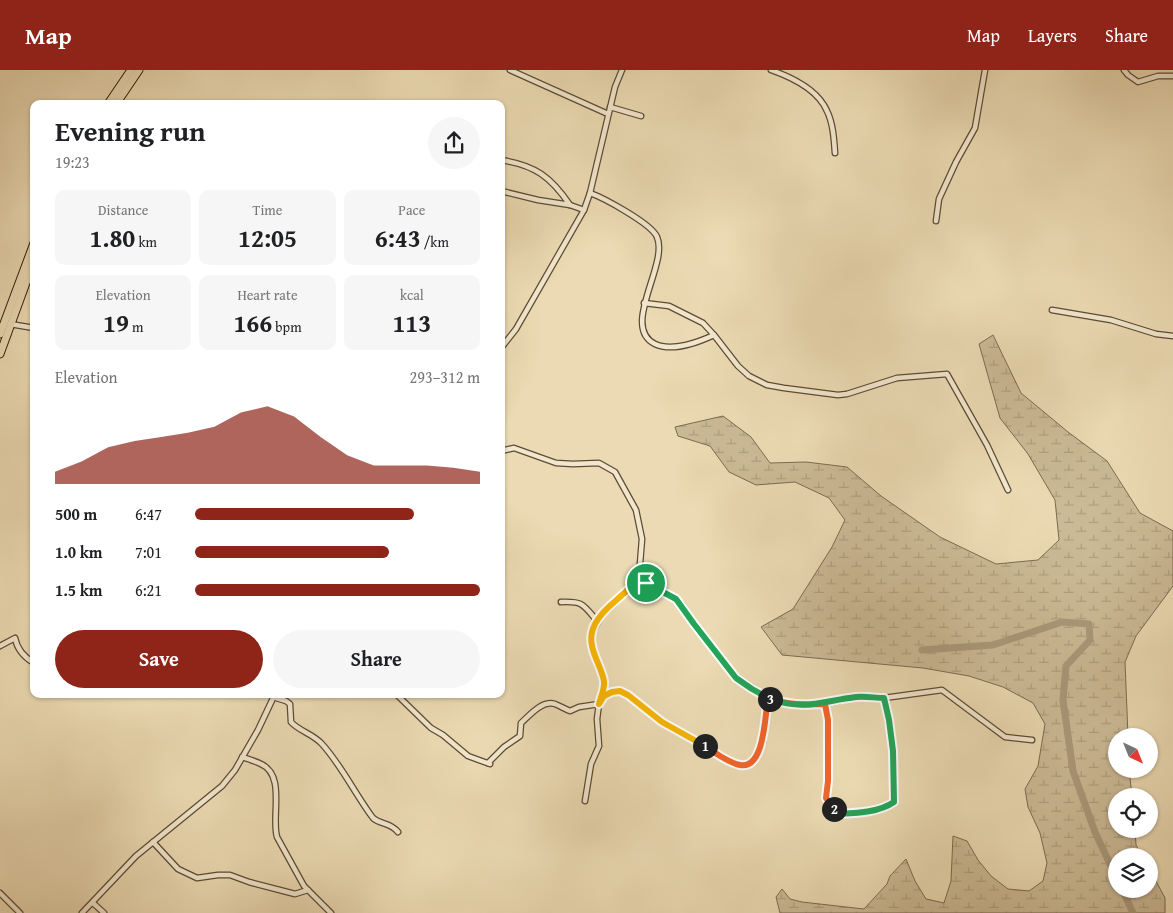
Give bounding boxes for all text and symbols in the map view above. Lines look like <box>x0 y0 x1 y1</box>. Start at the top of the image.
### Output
text: Map <box>25 18 72 53</box>
text: Map <box>967 22 1000 49</box>
text: Layers <box>1028 22 1077 49</box>
text: Share <box>1105 22 1148 49</box>
text: Evening run <box>55 110 206 151</box>
button: share <box>428 117 480 169</box>
text: 19:23 <box>55 150 90 174</box>
text: Distance <box>98 200 148 220</box>
text: Time <box>253 200 282 220</box>
text: Pace <box>398 200 425 220</box>
text: 1.80 <box>89 220 135 256</box>
text: 12:05 <box>238 220 297 256</box>
text: 6:43 <box>375 220 421 256</box>
text: km <box>135 232 157 252</box>
text: /km <box>421 232 449 252</box>
text: Elevation <box>96 285 151 305</box>
text: Heart rate <box>237 285 298 305</box>
text: kcal <box>400 285 424 305</box>
text: 19 <box>103 305 129 341</box>
text: 166 <box>233 305 272 341</box>
text: 113 <box>392 305 431 341</box>
text: m <box>129 317 143 337</box>
text: bpm <box>272 317 302 337</box>
text: Elevation <box>55 365 118 389</box>
text: 293–312 m <box>410 365 480 389</box>
text: 500 m <box>55 502 97 526</box>
text: 6:47 <box>135 502 162 526</box>
text: 1.0 km <box>55 540 102 564</box>
text: 7:01 <box>135 540 162 564</box>
pin <box>625 562 667 604</box>
icon: arrive <box>632 569 660 597</box>
text: 1.5 km <box>55 578 102 602</box>
text: 6:21 <box>135 578 162 602</box>
button: Save <box>55 630 263 688</box>
button: Share <box>273 630 480 688</box>
pin: 3 <box>758 686 782 712</box>
text: 3 <box>767 689 774 709</box>
north arrow <box>1108 728 1158 778</box>
map controls <box>1108 728 1158 898</box>
pin: 1 <box>692 734 718 758</box>
text: 1 <box>702 736 709 756</box>
button: locate <box>1108 788 1158 838</box>
pin: 2 <box>822 796 846 822</box>
text: 2 <box>831 799 838 819</box>
button: layers <box>1108 848 1158 898</box>

